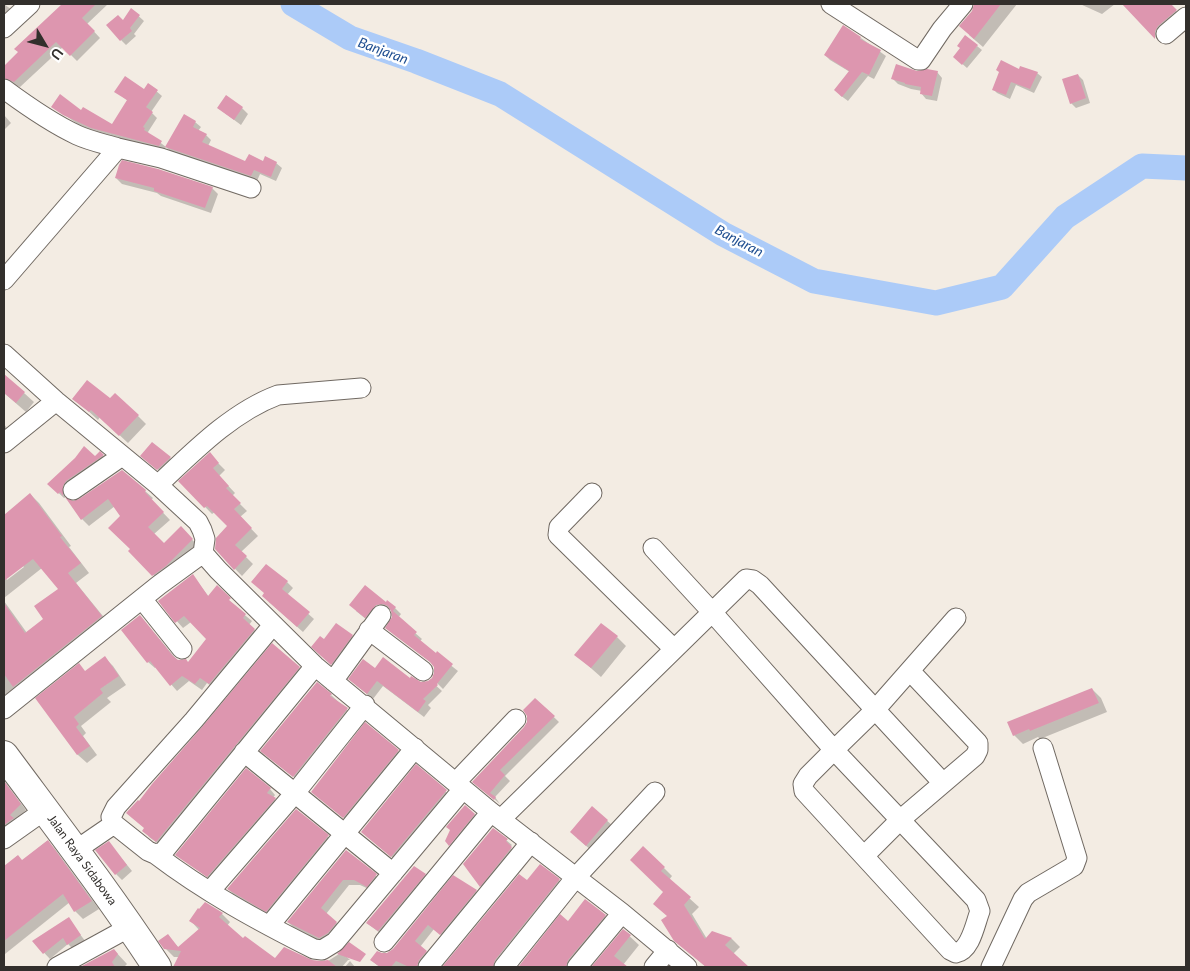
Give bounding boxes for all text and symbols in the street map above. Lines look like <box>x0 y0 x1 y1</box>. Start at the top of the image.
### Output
north arrow <box>20 20 70 70</box>
water label: Banjaran <box>356 34 410 68</box>
text: U <box>47 45 67 64</box>
water label: Banjaran <box>712 221 766 261</box>
street label: Jalan Raya Sidabowa <box>44 812 120 908</box>

